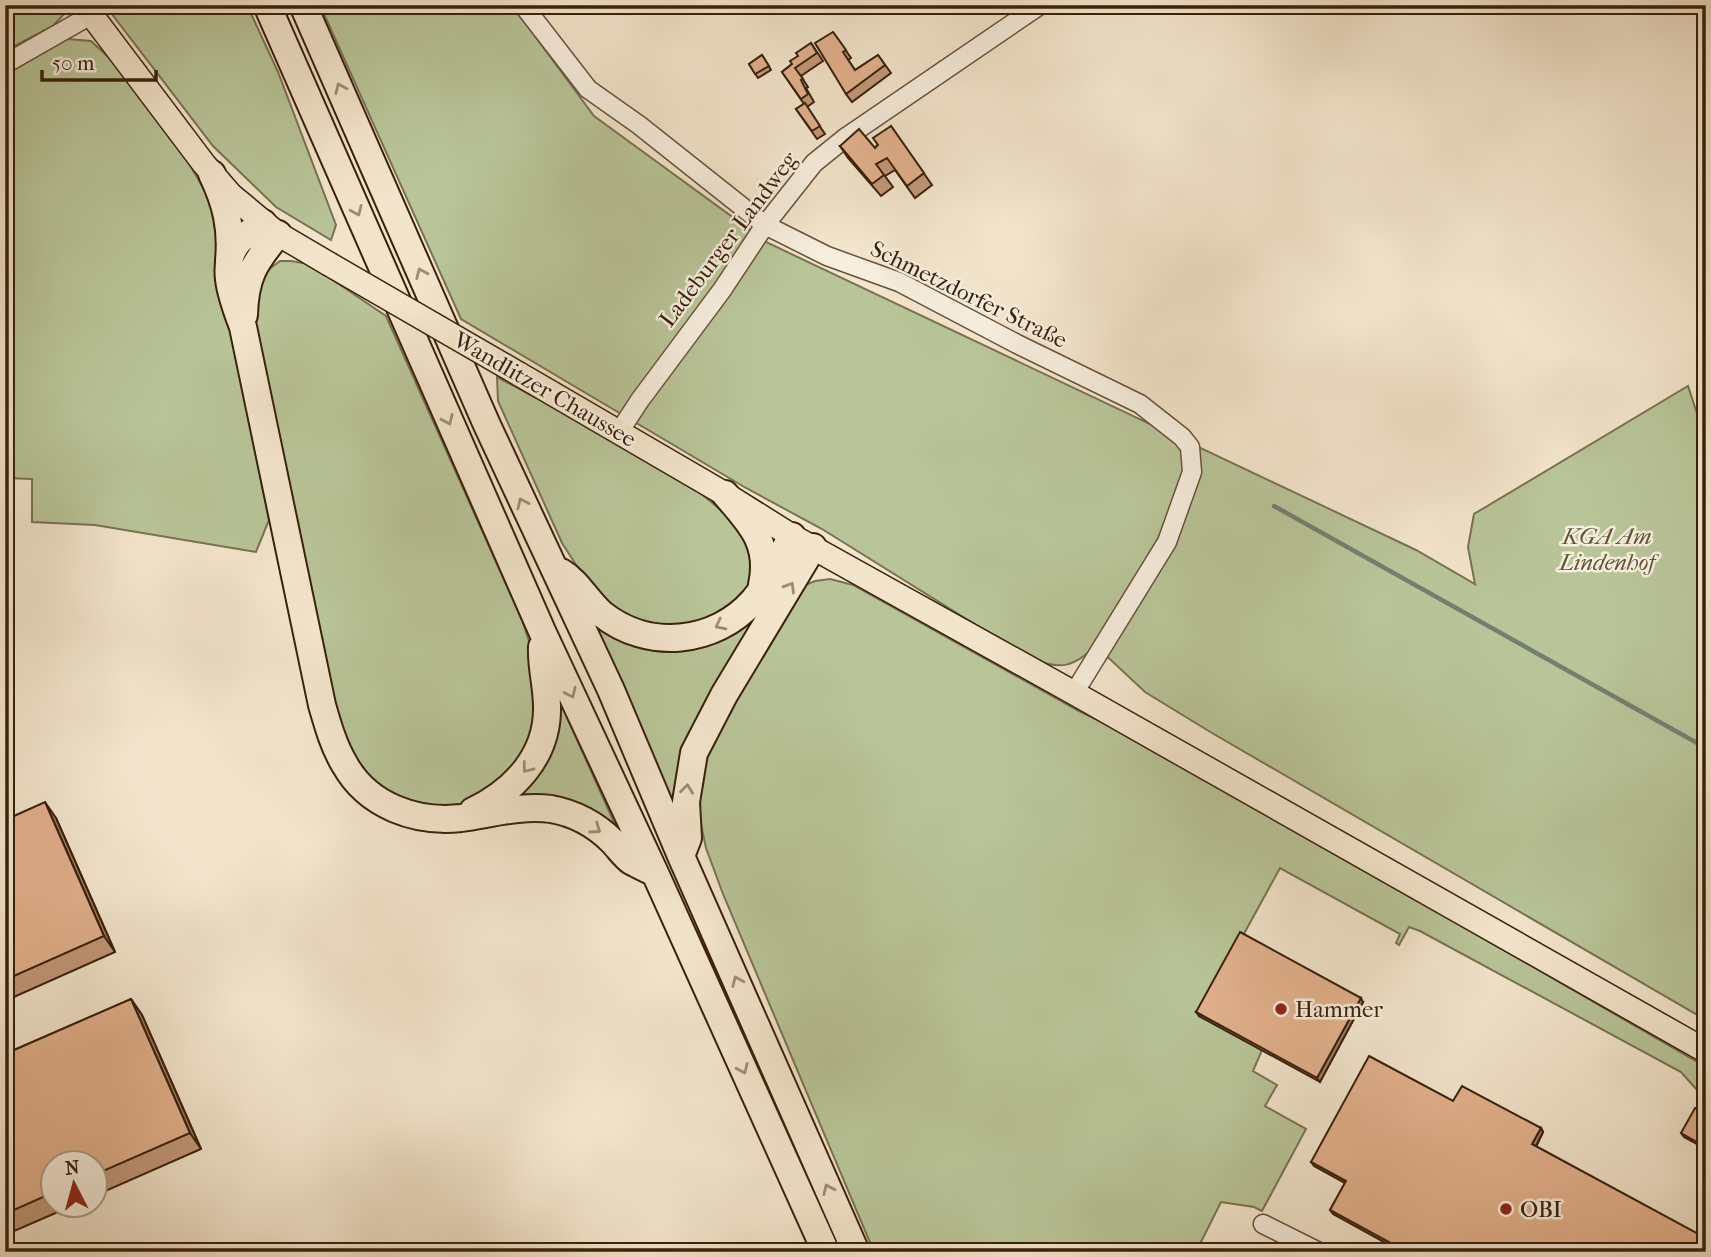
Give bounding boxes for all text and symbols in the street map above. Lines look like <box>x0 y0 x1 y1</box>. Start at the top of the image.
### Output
scale bar <box>42 38 156 82</box>
text: 50 m <box>52 51 95 75</box>
one-way arrow <box>334 82 348 95</box>
street label: Ladeburger Landweg <box>654 146 803 332</box>
one-way arrow <box>349 204 363 216</box>
street label: Schmetzdorfer Straße <box>866 235 1071 354</box>
one-way arrow <box>415 267 429 279</box>
street label: Wandlitzer Chaussee <box>448 326 641 453</box>
one-way arrow <box>440 412 454 425</box>
one-way arrow <box>516 498 530 510</box>
park label: KGA Am Lindenhof <box>1557 523 1660 576</box>
one-way arrow <box>781 582 794 595</box>
one-way arrow <box>715 617 727 631</box>
one-way arrow <box>563 686 577 698</box>
one-way arrow <box>523 760 535 773</box>
one-way arrow <box>680 783 695 795</box>
one-way arrow <box>588 821 601 833</box>
one-way arrow <box>731 976 745 988</box>
place label: Hammer <box>1295 996 1383 1023</box>
marker: Hammer <box>1273 1001 1289 1017</box>
one-way arrow <box>735 1062 749 1074</box>
north arrow <box>38 1148 108 1218</box>
text: N <box>64 1156 81 1180</box>
one-way arrow <box>822 1184 836 1197</box>
place label: OBI <box>1520 1196 1562 1223</box>
marker: OBI <box>1498 1201 1514 1217</box>

